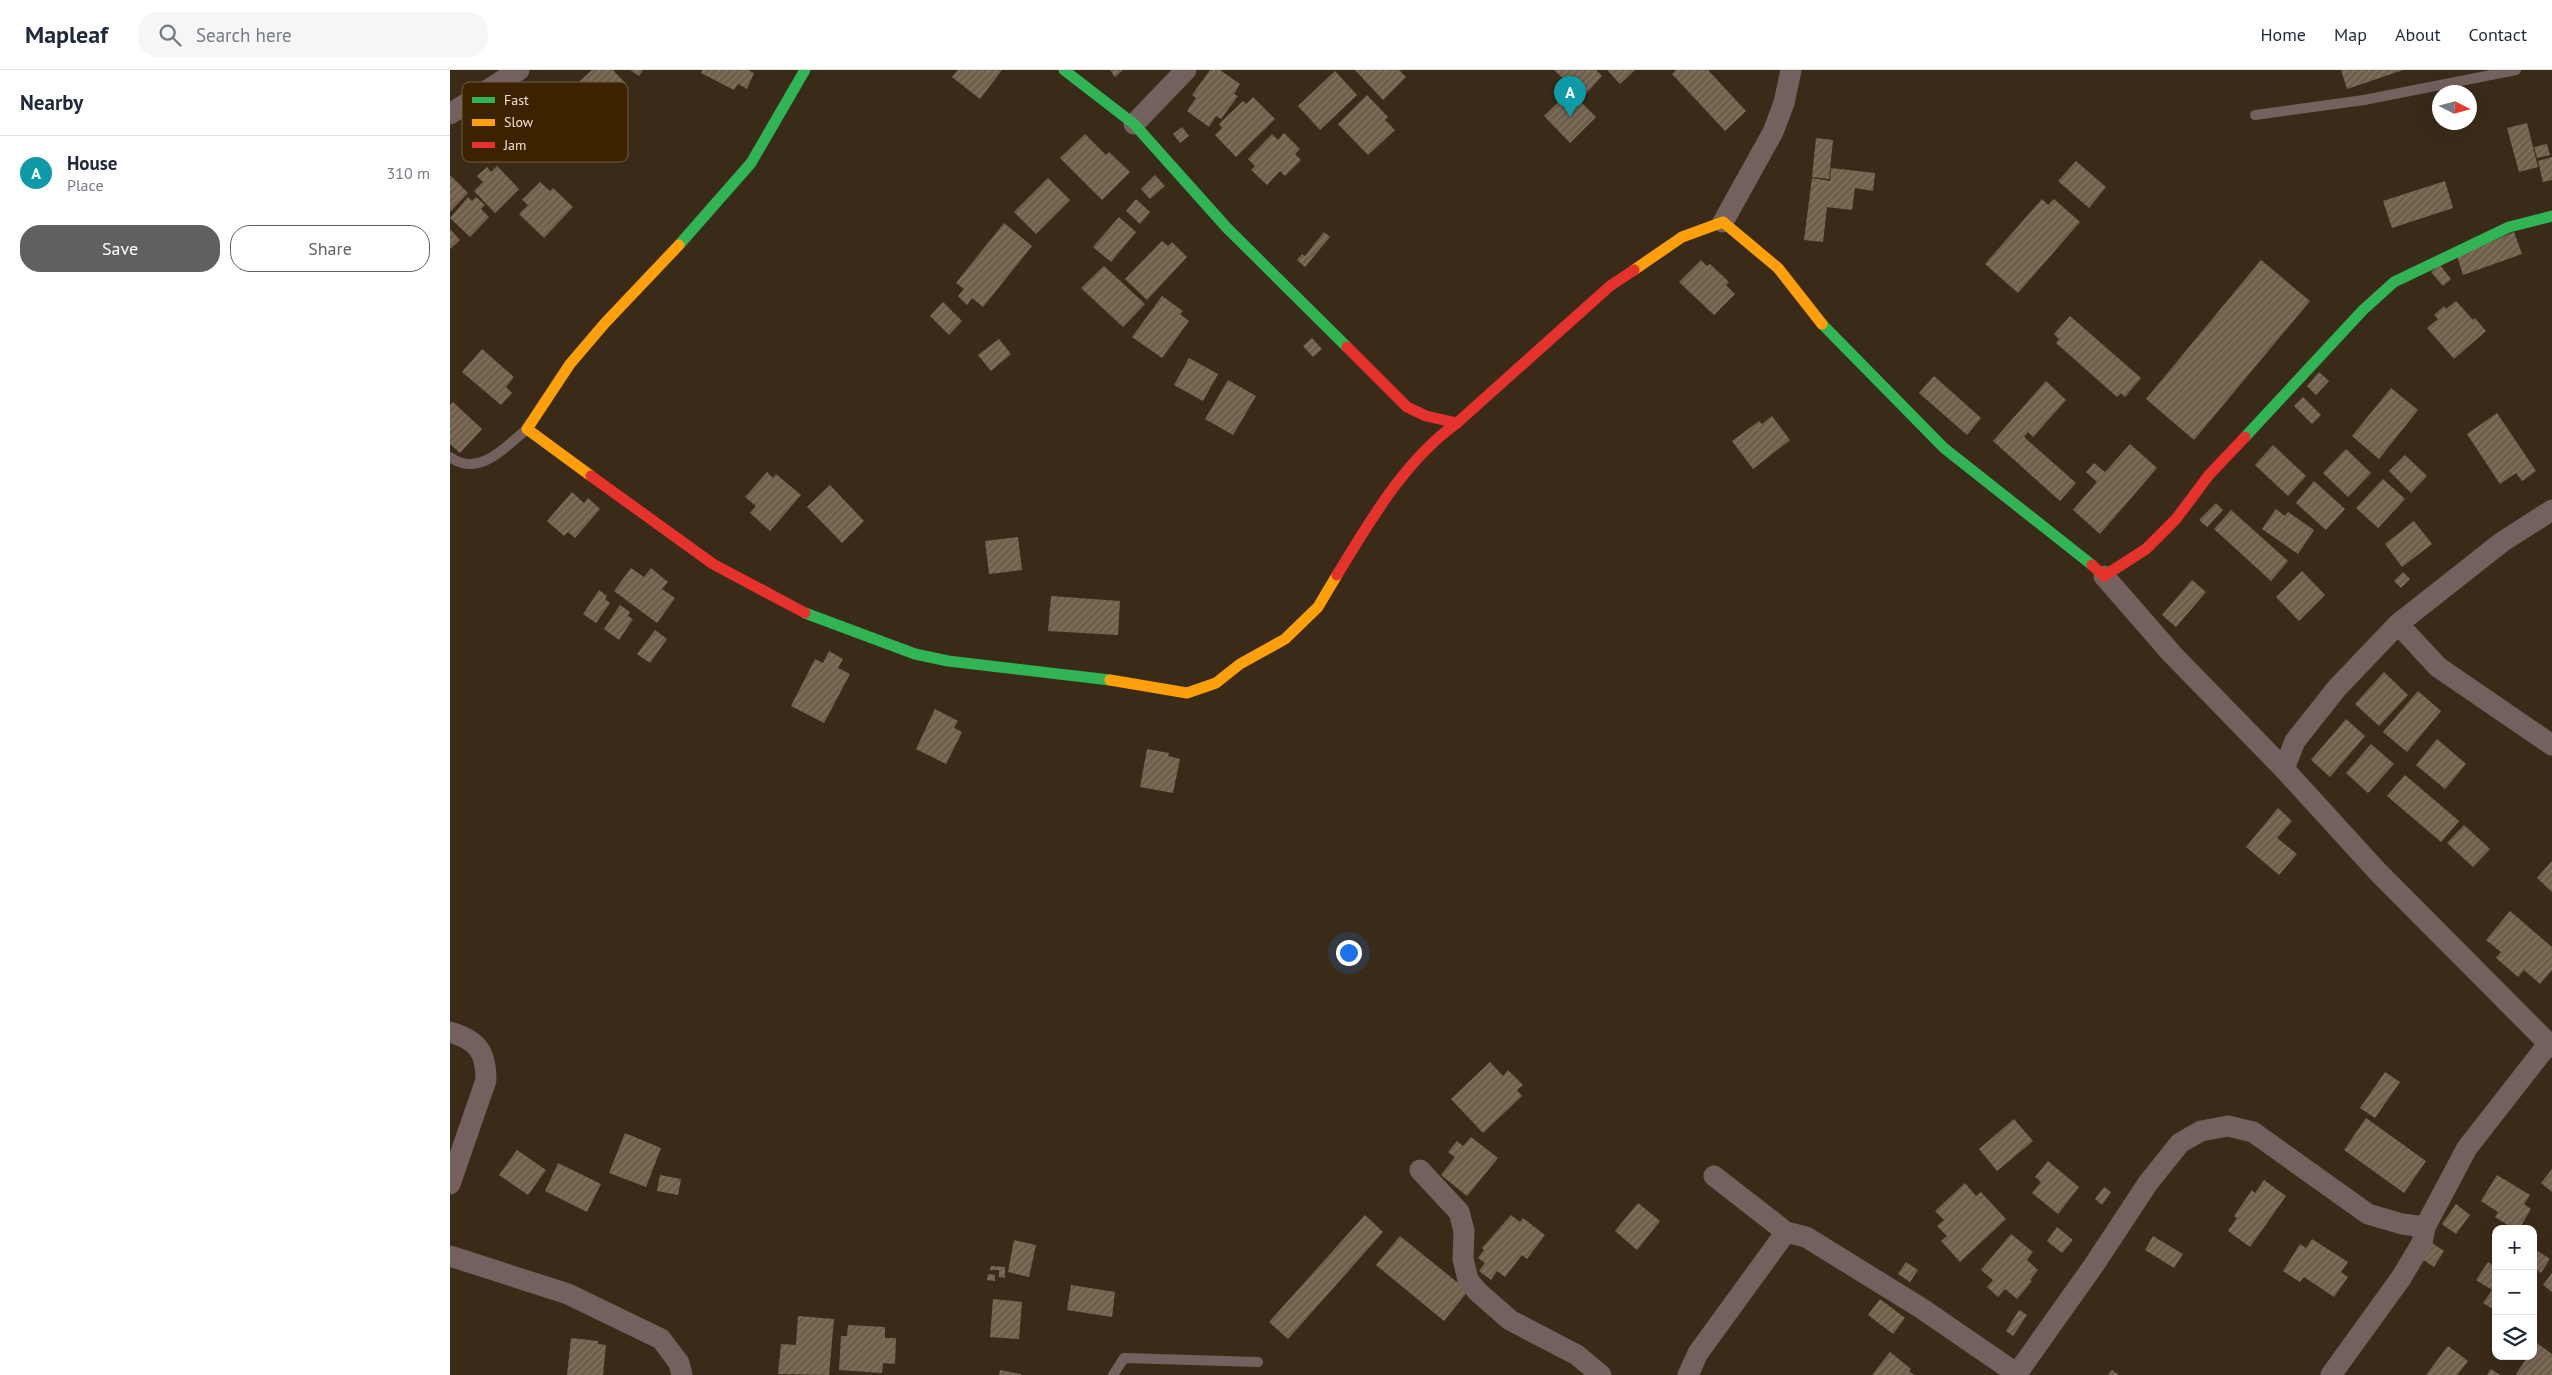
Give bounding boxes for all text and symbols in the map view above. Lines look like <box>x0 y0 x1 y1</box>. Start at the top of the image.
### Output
search box <box>138 12 488 57</box>
text: Mapleaf <box>25 19 108 50</box>
icon: search <box>156 21 184 49</box>
text: Search here <box>196 23 292 47</box>
text: Home <box>2260 23 2306 46</box>
text: Map <box>2334 23 2367 46</box>
text: About <box>2395 23 2441 46</box>
text: Contact <box>2469 23 2527 46</box>
pin: A <box>1554 76 1586 117</box>
legend <box>462 82 628 162</box>
north arrow <box>2432 85 2477 130</box>
text: Nearby <box>20 89 83 116</box>
text: Fast <box>504 91 529 109</box>
text: Slow <box>504 113 534 131</box>
text: Jam <box>503 136 526 154</box>
text: House <box>67 151 117 175</box>
text: A <box>31 163 41 183</box>
text: 310 m <box>387 163 430 183</box>
text: Place <box>67 175 104 195</box>
button: Save <box>20 225 220 272</box>
button: Share <box>230 225 430 272</box>
your location <box>1336 940 1362 966</box>
map controls <box>2492 1225 2537 1360</box>
button: + <box>2492 1225 2537 1270</box>
button: − <box>2492 1270 2537 1315</box>
button: layers <box>2492 1315 2537 1360</box>

